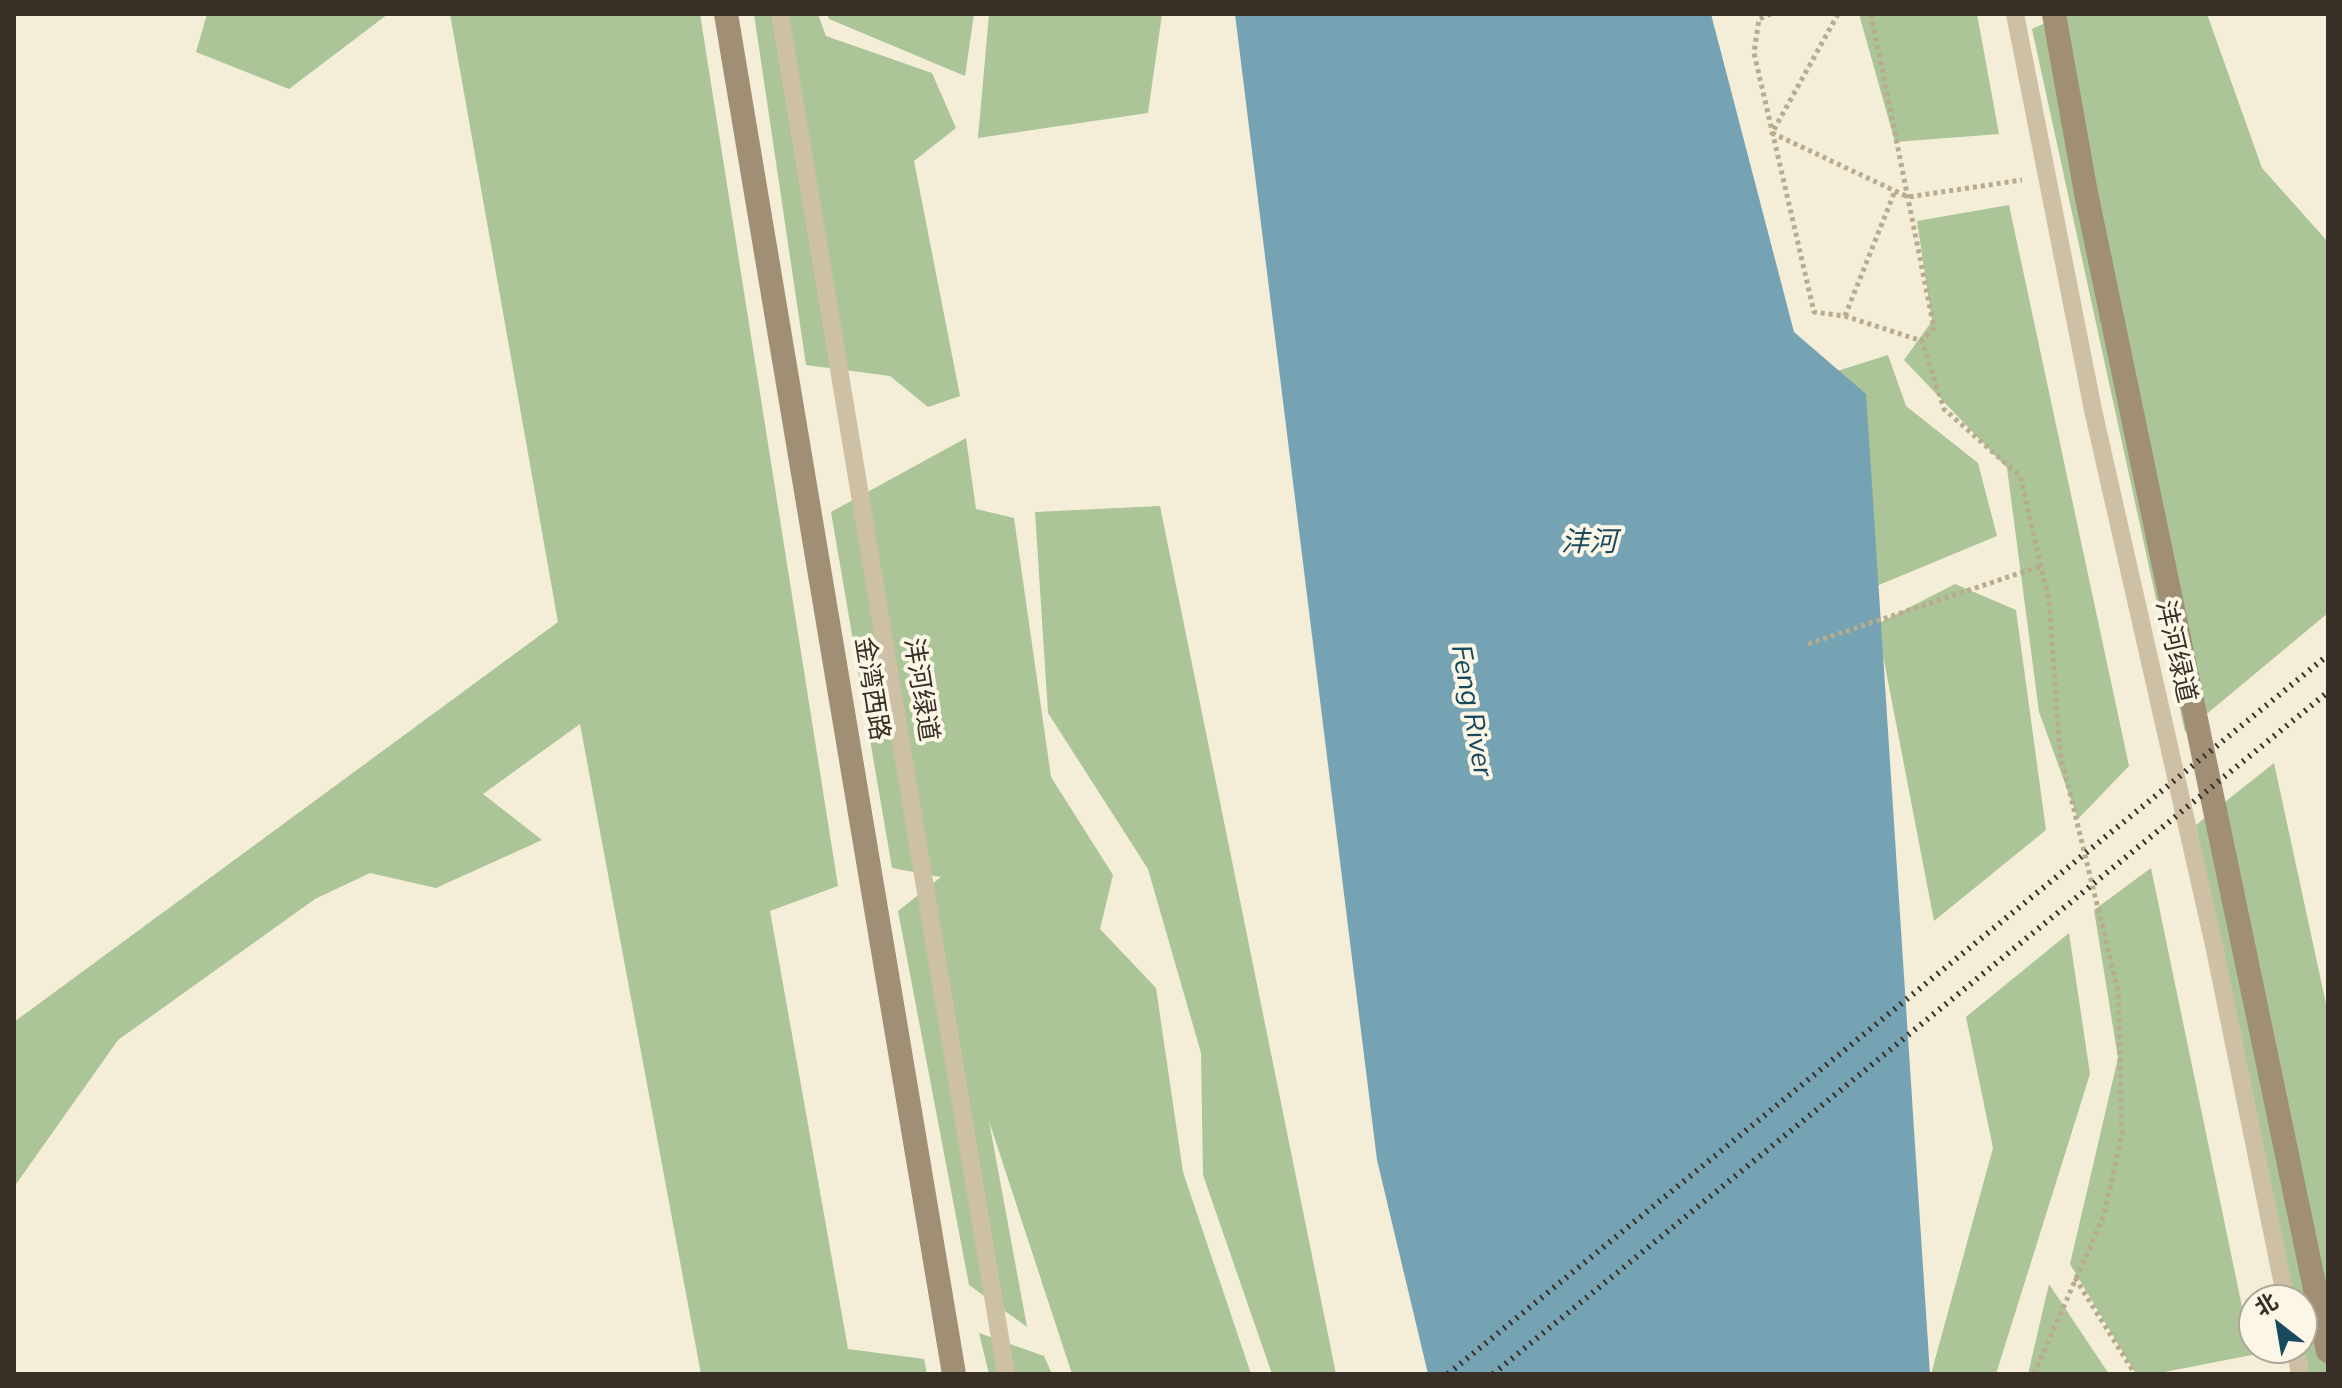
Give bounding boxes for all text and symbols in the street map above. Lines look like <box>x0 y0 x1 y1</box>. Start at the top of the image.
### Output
water label: 沣河 <box>1561 527 1617 561</box>
street label: 沣河绿道 <box>2147 598 2201 706</box>
street label: 金湾西路 <box>846 635 894 743</box>
street label: 沣河绿道 <box>895 636 943 744</box>
water label: Feng River <box>1442 642 1498 780</box>
north arrow <box>2238 1284 2318 1364</box>
text: 北 <box>2250 1287 2284 1324</box>

